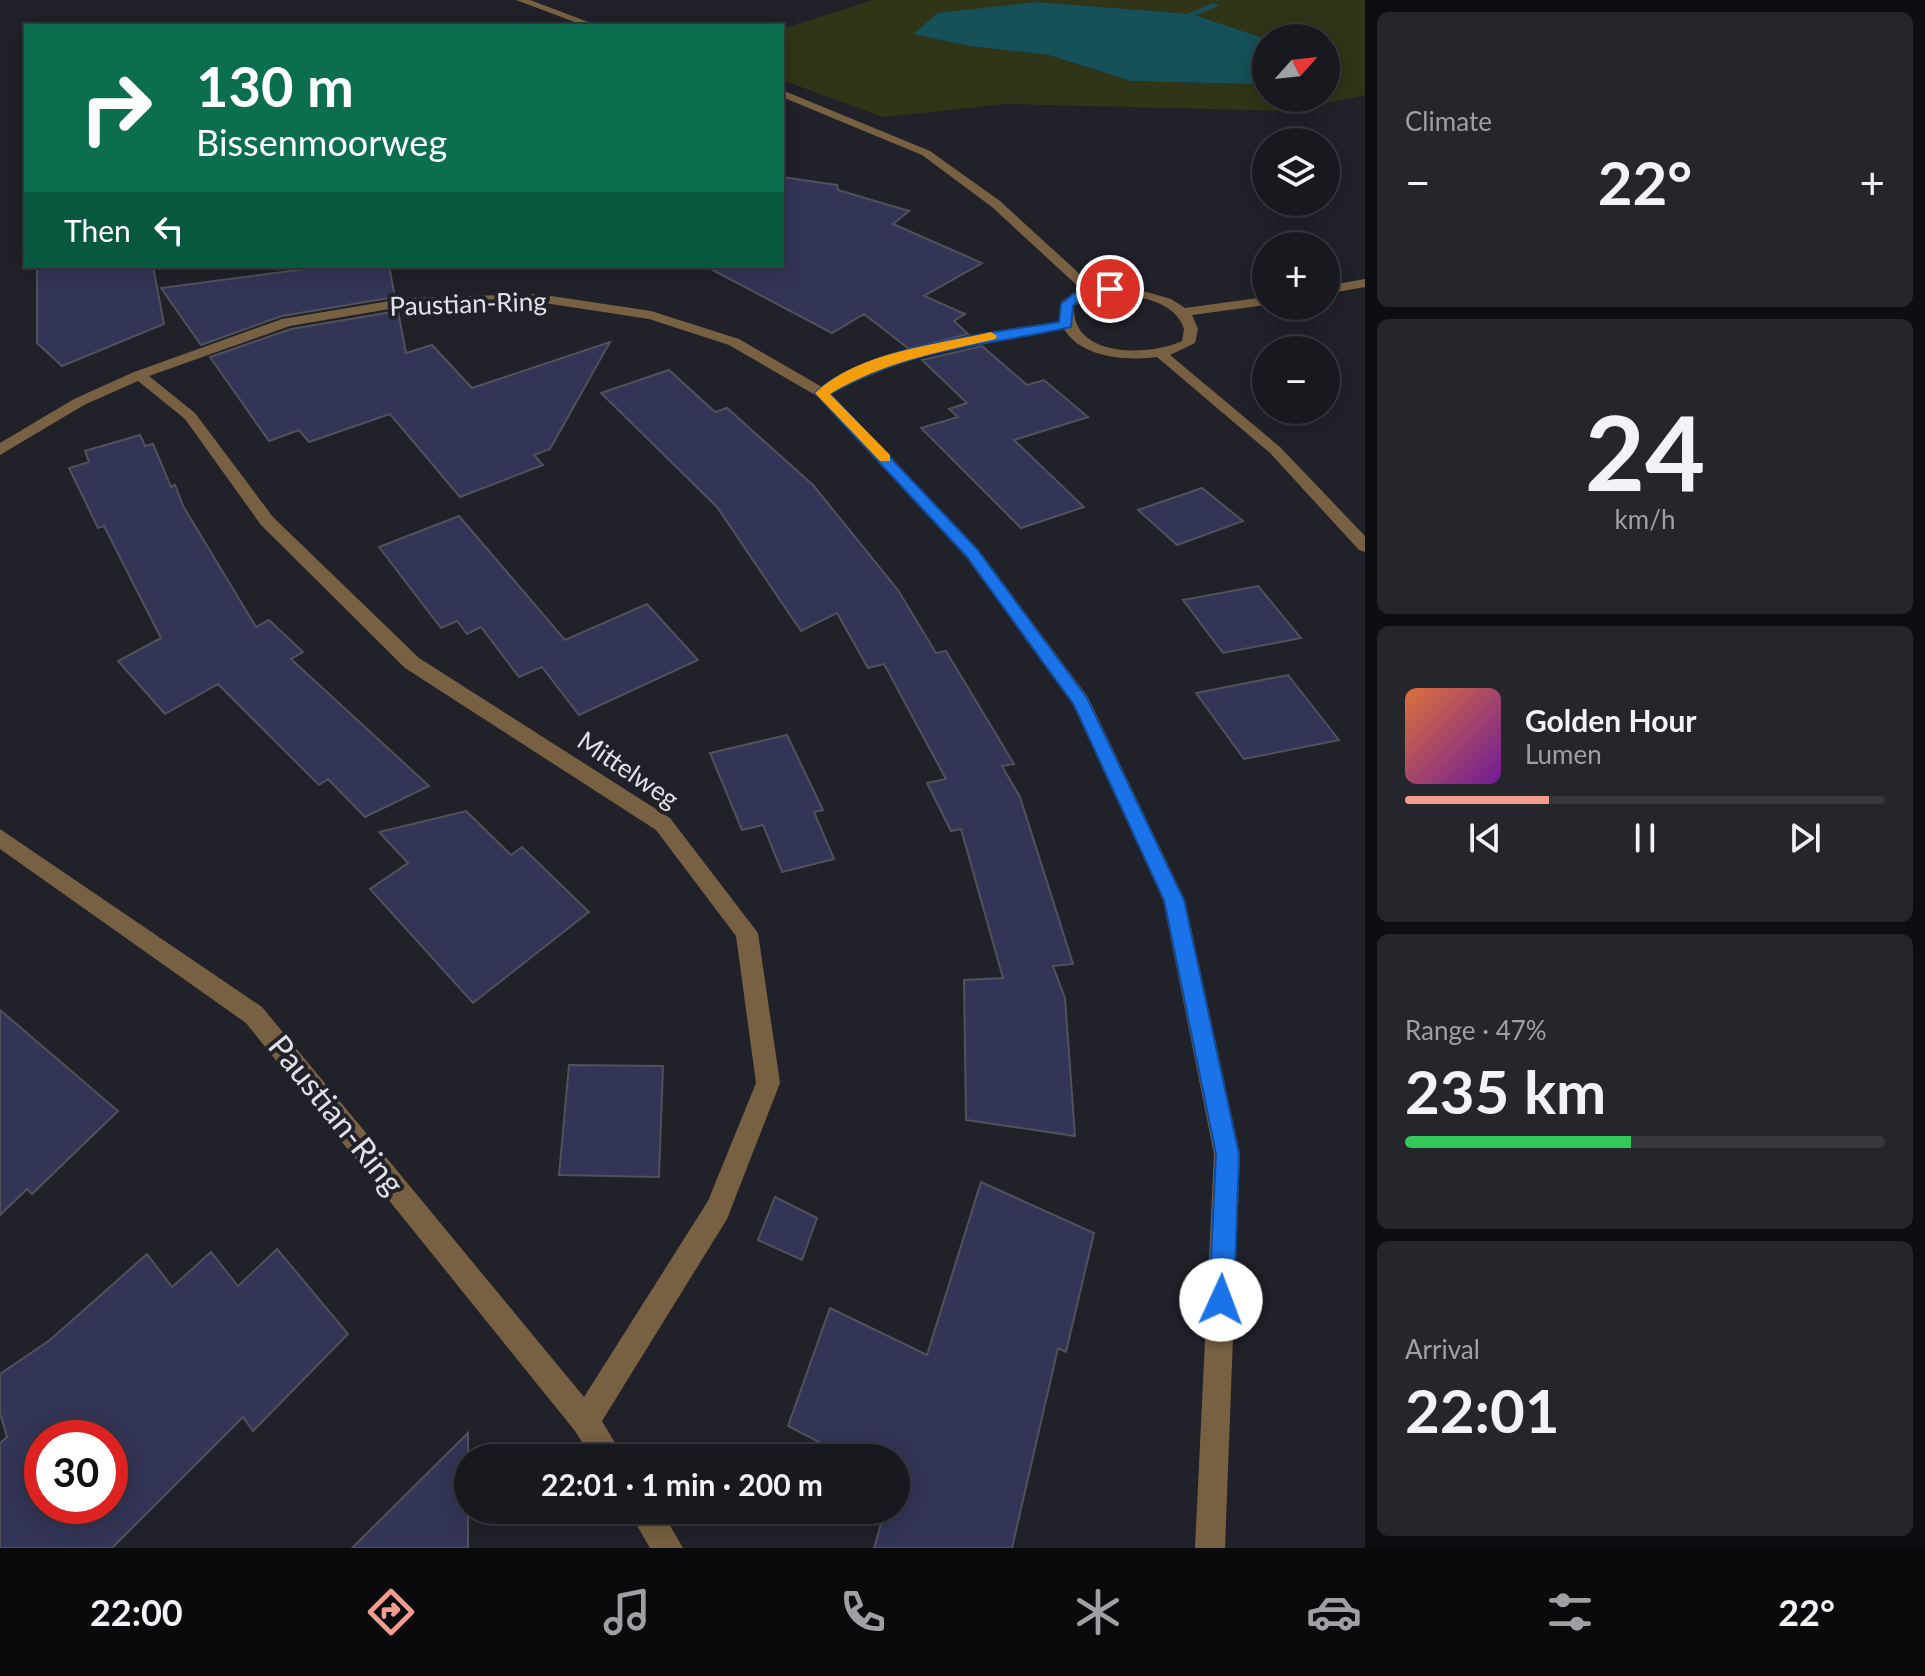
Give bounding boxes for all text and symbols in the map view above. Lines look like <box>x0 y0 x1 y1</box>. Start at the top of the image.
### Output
north arrow <box>1252 24 1340 112</box>
map controls <box>1252 24 1340 424</box>
text: 130 m <box>196 52 354 119</box>
icon: right <box>64 56 168 160</box>
text: Climate <box>1405 105 1492 137</box>
text: Bissenmoorweg <box>196 120 447 164</box>
button: layers <box>1252 128 1340 216</box>
text: 22° <box>1598 146 1692 218</box>
text: − <box>1405 156 1431 208</box>
text: + <box>1859 156 1885 208</box>
icon: left <box>147 208 191 252</box>
text: Then <box>64 212 131 248</box>
button: + <box>1252 232 1340 320</box>
pin <box>1076 255 1144 323</box>
icon: arrive <box>1088 267 1132 311</box>
street label: Paustian-Ring <box>389 284 547 322</box>
button: − <box>1252 336 1340 424</box>
text: 24 <box>1585 388 1705 513</box>
text: km/h <box>1615 503 1675 535</box>
text: Golden Hour <box>1525 702 1697 738</box>
street label: Mittelweg <box>572 724 685 815</box>
text: Lumen <box>1525 738 1602 770</box>
icon: previous <box>1463 816 1507 860</box>
icon: pause <box>1623 816 1667 860</box>
icon: next <box>1783 816 1827 860</box>
text: Range · 47% <box>1405 1014 1547 1046</box>
street label: Paustian-Ring <box>261 1027 413 1202</box>
text: 235 km <box>1405 1055 1606 1127</box>
position arrow <box>1179 1258 1263 1342</box>
text: Arrival <box>1405 1333 1480 1365</box>
text: 22:01 <box>1405 1374 1560 1446</box>
speed limit sign: 30 <box>24 1420 128 1524</box>
text: 22:01 · 1 min · 200 m <box>541 1466 823 1502</box>
icon: directions <box>363 1584 419 1640</box>
icon: music <box>599 1584 655 1640</box>
icon: phone <box>835 1584 891 1640</box>
icon: climate <box>1070 1584 1126 1640</box>
icon: car <box>1306 1584 1362 1640</box>
icon: filters <box>1542 1584 1598 1640</box>
text: 22:00 <box>90 1590 183 1634</box>
text: 22° <box>1778 1590 1835 1634</box>

